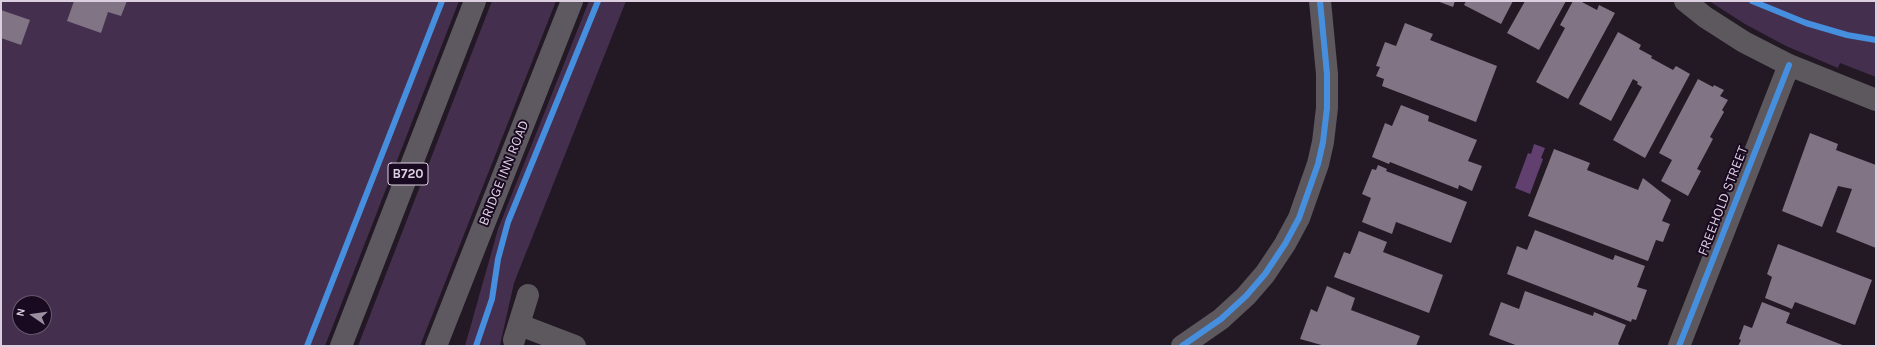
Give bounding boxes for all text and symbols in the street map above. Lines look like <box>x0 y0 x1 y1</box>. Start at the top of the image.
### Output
street label: BRIDGE INN ROAD <box>475 118 533 228</box>
street label: FREEHOLD STREET <box>1694 144 1752 258</box>
road number: B720 <box>388 163 428 185</box>
north arrow <box>12 295 52 335</box>
text: N <box>14 307 28 318</box>

